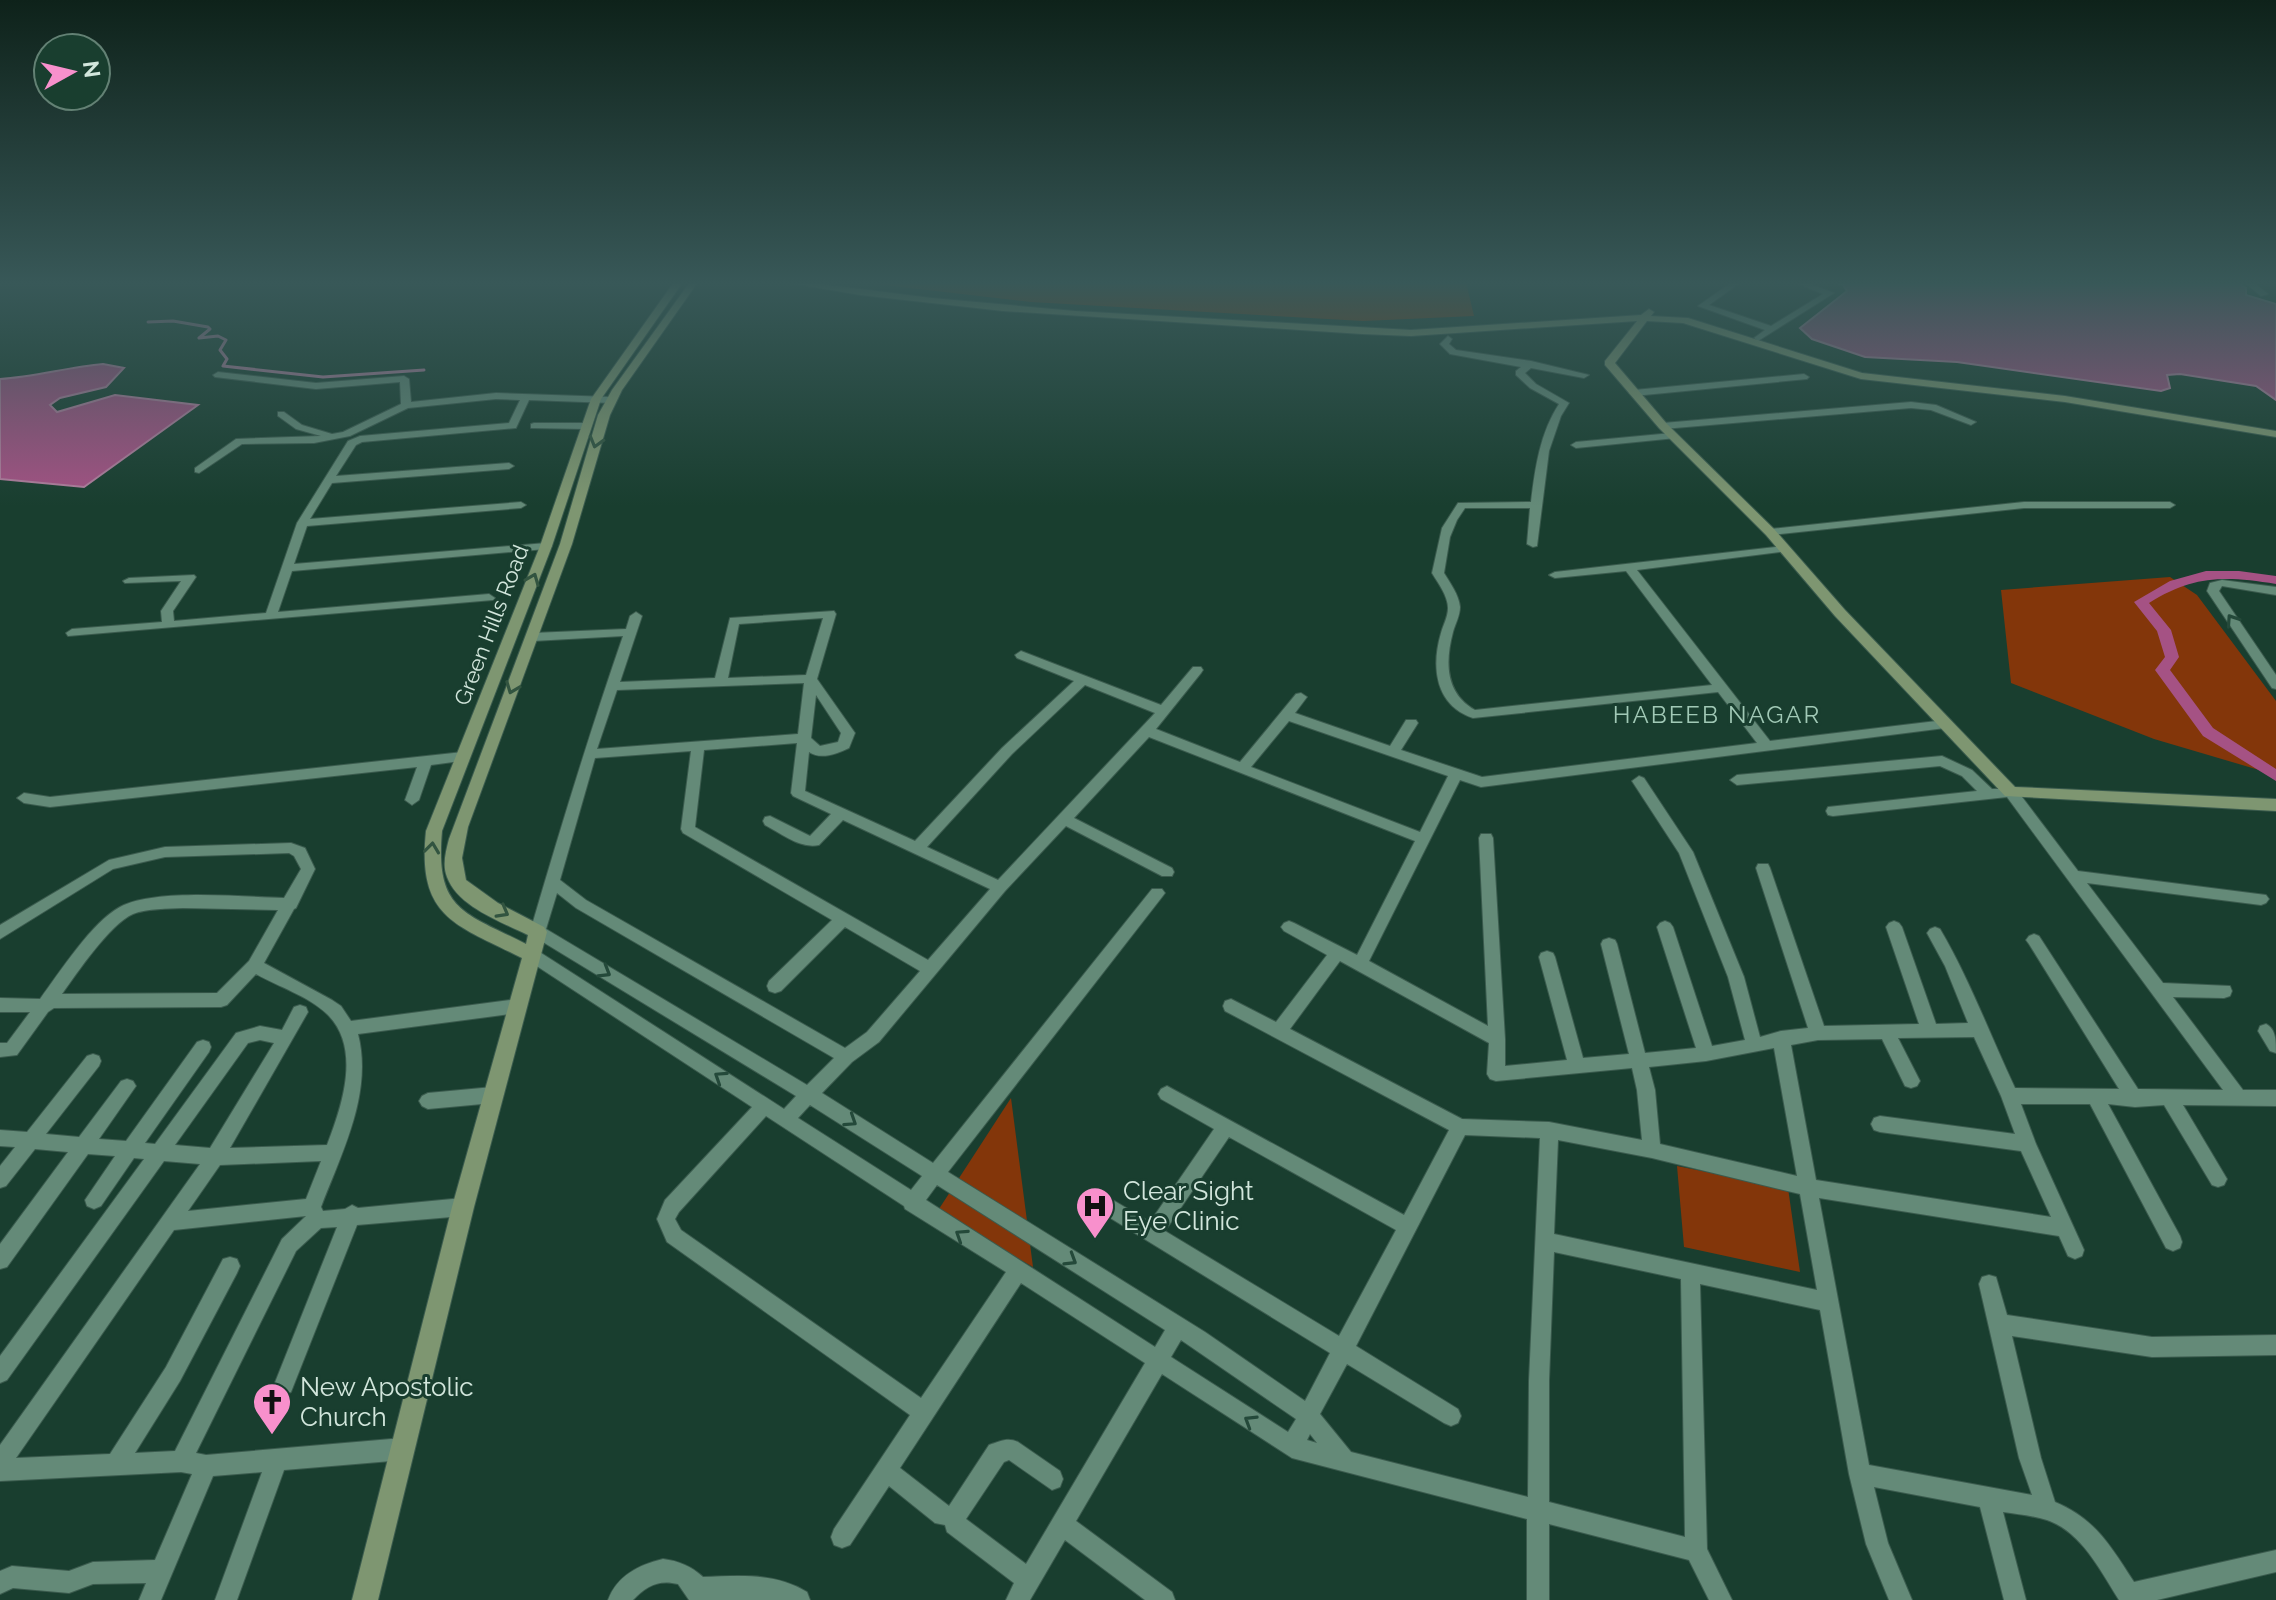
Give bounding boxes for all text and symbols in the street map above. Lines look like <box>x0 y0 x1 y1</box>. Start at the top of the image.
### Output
north arrow <box>32 32 112 112</box>
text: N <box>78 59 106 79</box>
one-way arrow <box>589 435 605 449</box>
street label: Green Hills Road <box>449 541 533 709</box>
one-way arrow <box>523 573 540 587</box>
one-way arrow <box>2227 614 2242 629</box>
one-way arrow <box>505 680 522 694</box>
district label: HABEEB NAGAR <box>1613 700 1821 729</box>
one-way arrow <box>423 841 440 855</box>
one-way arrow <box>495 903 509 918</box>
one-way arrow <box>596 962 611 978</box>
one-way arrow <box>714 1072 728 1087</box>
one-way arrow <box>843 1112 857 1127</box>
place label: Clear Sight Eye Clinic <box>1123 1176 1254 1236</box>
hospital icon: Clear Sight Eye Clinic <box>1074 1185 1116 1240</box>
one-way arrow <box>955 1229 970 1244</box>
one-way arrow <box>1062 1251 1077 1266</box>
place label: New Apostolic Church <box>300 1372 474 1432</box>
church icon: New Apostolic Church <box>251 1381 293 1436</box>
one-way arrow <box>1244 1415 1259 1430</box>

